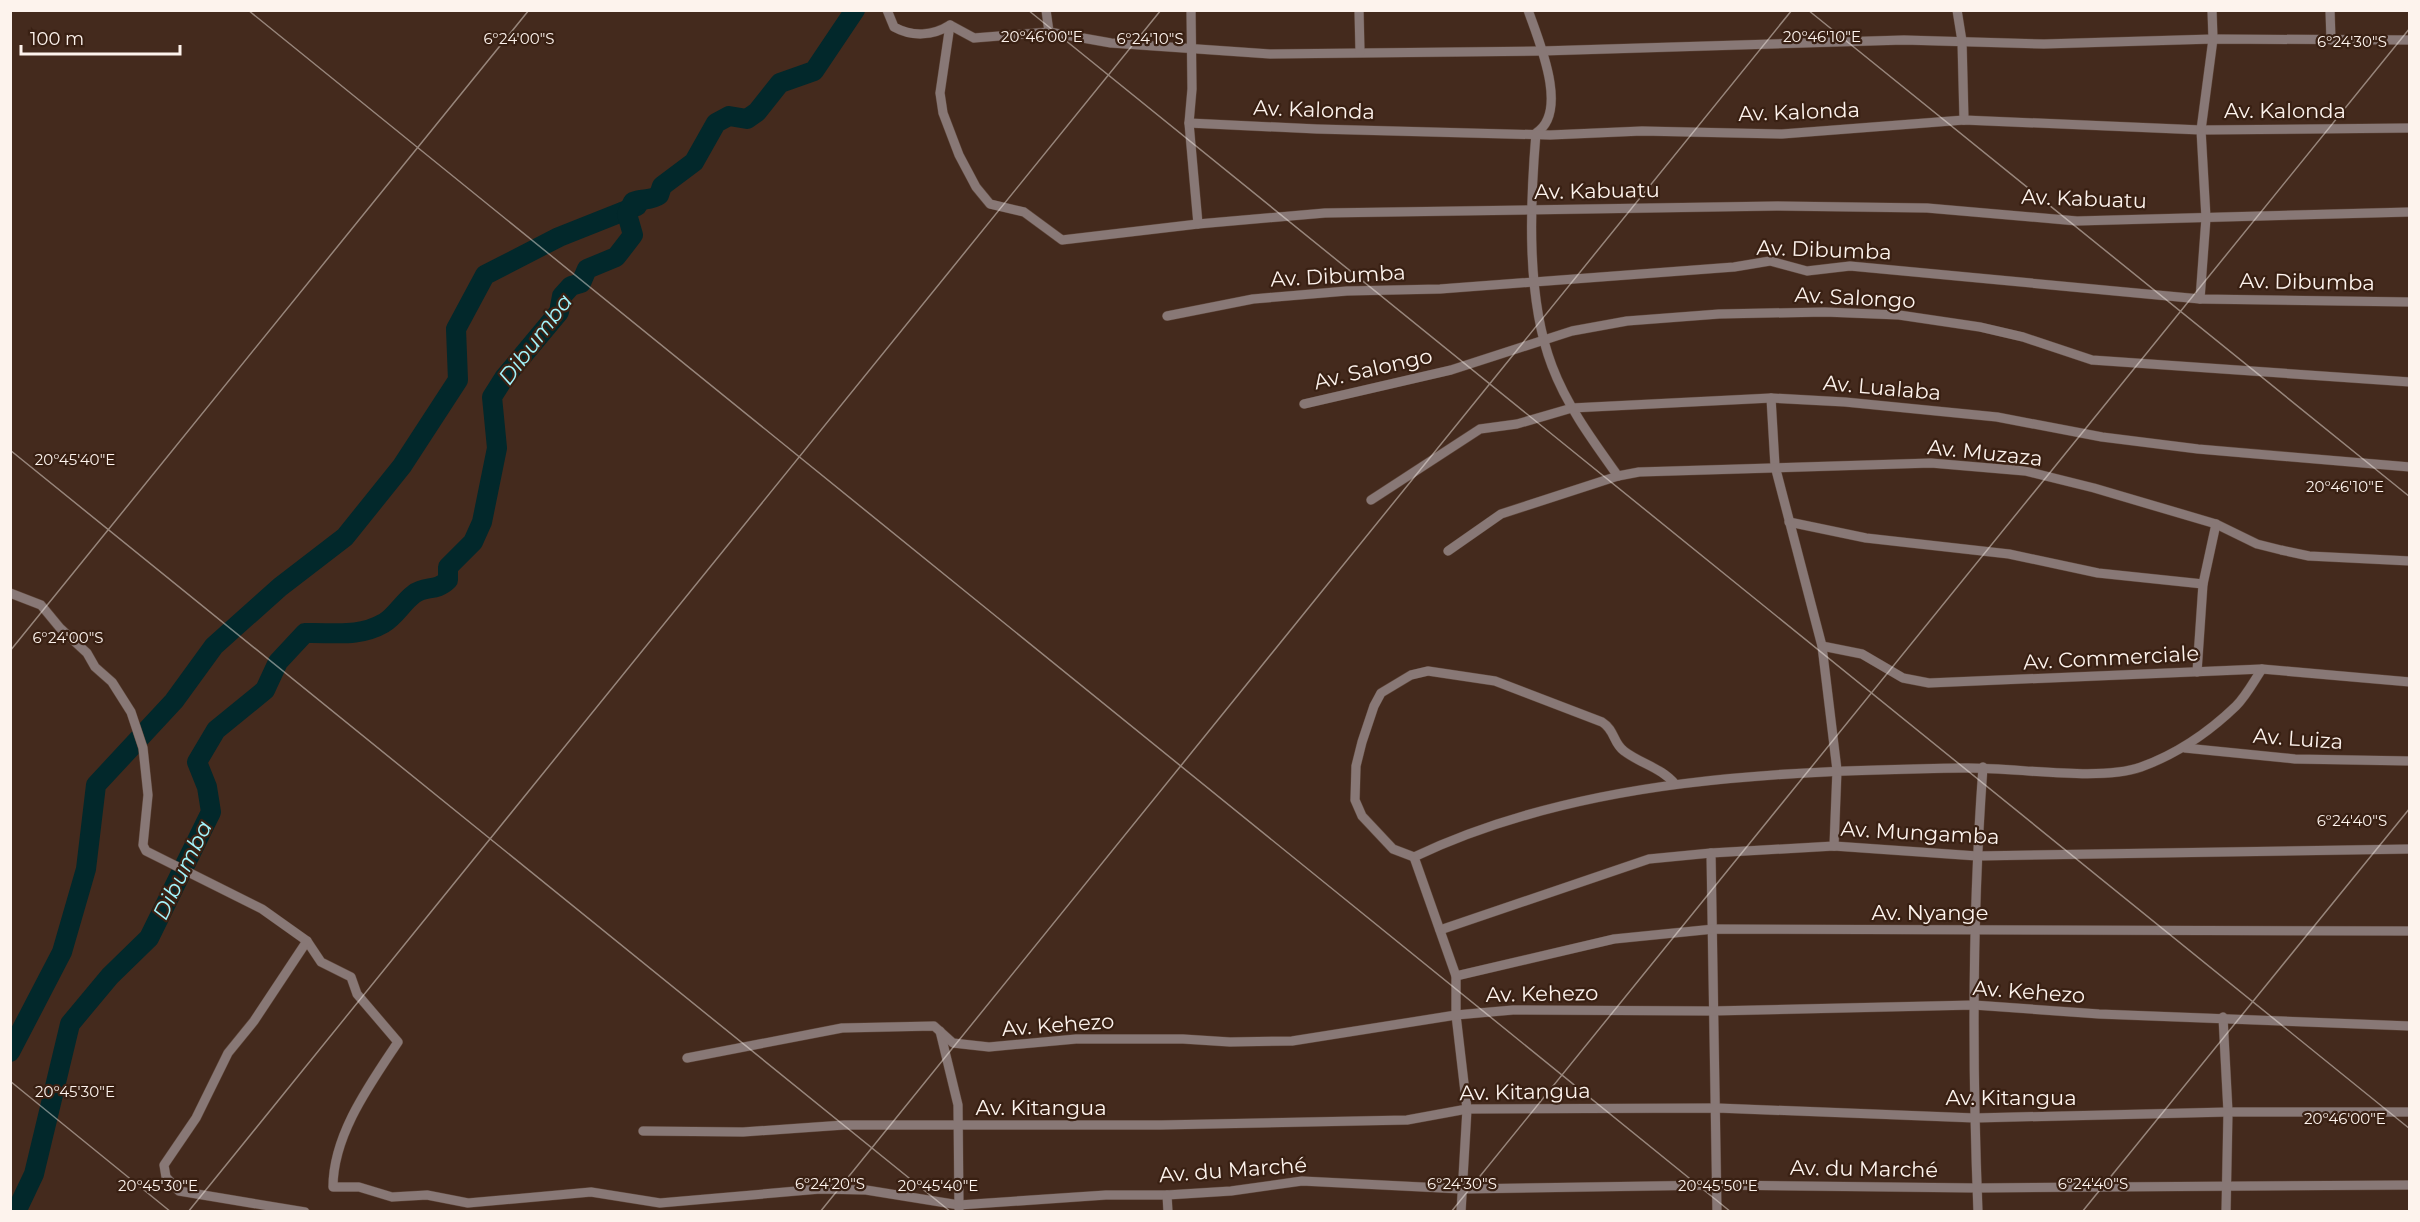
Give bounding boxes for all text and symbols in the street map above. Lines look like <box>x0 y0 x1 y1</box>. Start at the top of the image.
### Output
scale bar <box>21 18 180 56</box>
text: 20°46'00"E <box>1001 27 1083 46</box>
text: 20°46'10"E <box>1783 27 1861 46</box>
text: 100 m <box>30 28 84 50</box>
text: 6°24'00"S <box>483 29 555 48</box>
text: 6°24'10"S <box>1116 29 1184 48</box>
text: 6°24'30"S <box>2317 32 2387 51</box>
street label: Av. Kalonda <box>1253 95 1375 124</box>
street label: Av. Kalonda <box>1738 97 1860 126</box>
street label: Av. Kalonda <box>2224 98 2346 123</box>
street label: Av. Kabuatu <box>1534 177 1660 204</box>
street label: Av. Kabuatu <box>2021 184 2147 213</box>
street label: Av. Dibumba <box>1756 235 1892 264</box>
street label: Av. Dibumba <box>1270 259 1406 292</box>
street label: Av. Dibumba <box>2239 268 2375 295</box>
street label: Av. Salongo <box>1794 282 1916 313</box>
water label: Dibumba <box>492 288 578 390</box>
street label: Av. Salongo <box>1311 343 1435 394</box>
street label: Av. Lualaba <box>1822 370 1942 405</box>
street label: Av. Muzaza <box>1926 434 2044 471</box>
text: 20°45'40"E <box>35 450 115 469</box>
text: 20°46'10"E <box>2306 477 2384 496</box>
text: 6°24'00"S <box>32 628 104 647</box>
street label: Av. Commerciale <box>2022 640 2200 675</box>
street label: Av. Luiza <box>2252 723 2344 754</box>
text: 6°24'40"S <box>2317 811 2387 830</box>
water label: Dibumba <box>147 816 218 924</box>
street label: Av. Mungamba <box>1840 816 2000 849</box>
street label: Av. Nyange <box>1872 900 1988 925</box>
street label: Av. Kehezo <box>1972 975 2086 1008</box>
street label: Av. Kehezo <box>1485 980 1599 1007</box>
street label: Av. Kehezo <box>1001 1008 1115 1041</box>
street label: Av. Kitangua <box>1459 1078 1591 1105</box>
text: 20°45'30"E <box>35 1082 115 1101</box>
street label: Av. Kitangua <box>1945 1085 2077 1110</box>
street label: Av. Kitangua <box>975 1095 1107 1120</box>
text: 20°46'00"E <box>2304 1109 2386 1128</box>
street label: Av. du Marché <box>1158 1152 1308 1187</box>
street label: Av. du Marché <box>1790 1155 1938 1182</box>
text: 6°24'20"S <box>795 1174 865 1193</box>
text: 6°24'30"S <box>1427 1174 1497 1193</box>
text: 6°24'40"S <box>2058 1174 2128 1193</box>
text: 20°45'30"E <box>118 1176 198 1195</box>
text: 20°45'40"E <box>898 1176 978 1195</box>
text: 20°45'50"E <box>1678 1176 1758 1195</box>

